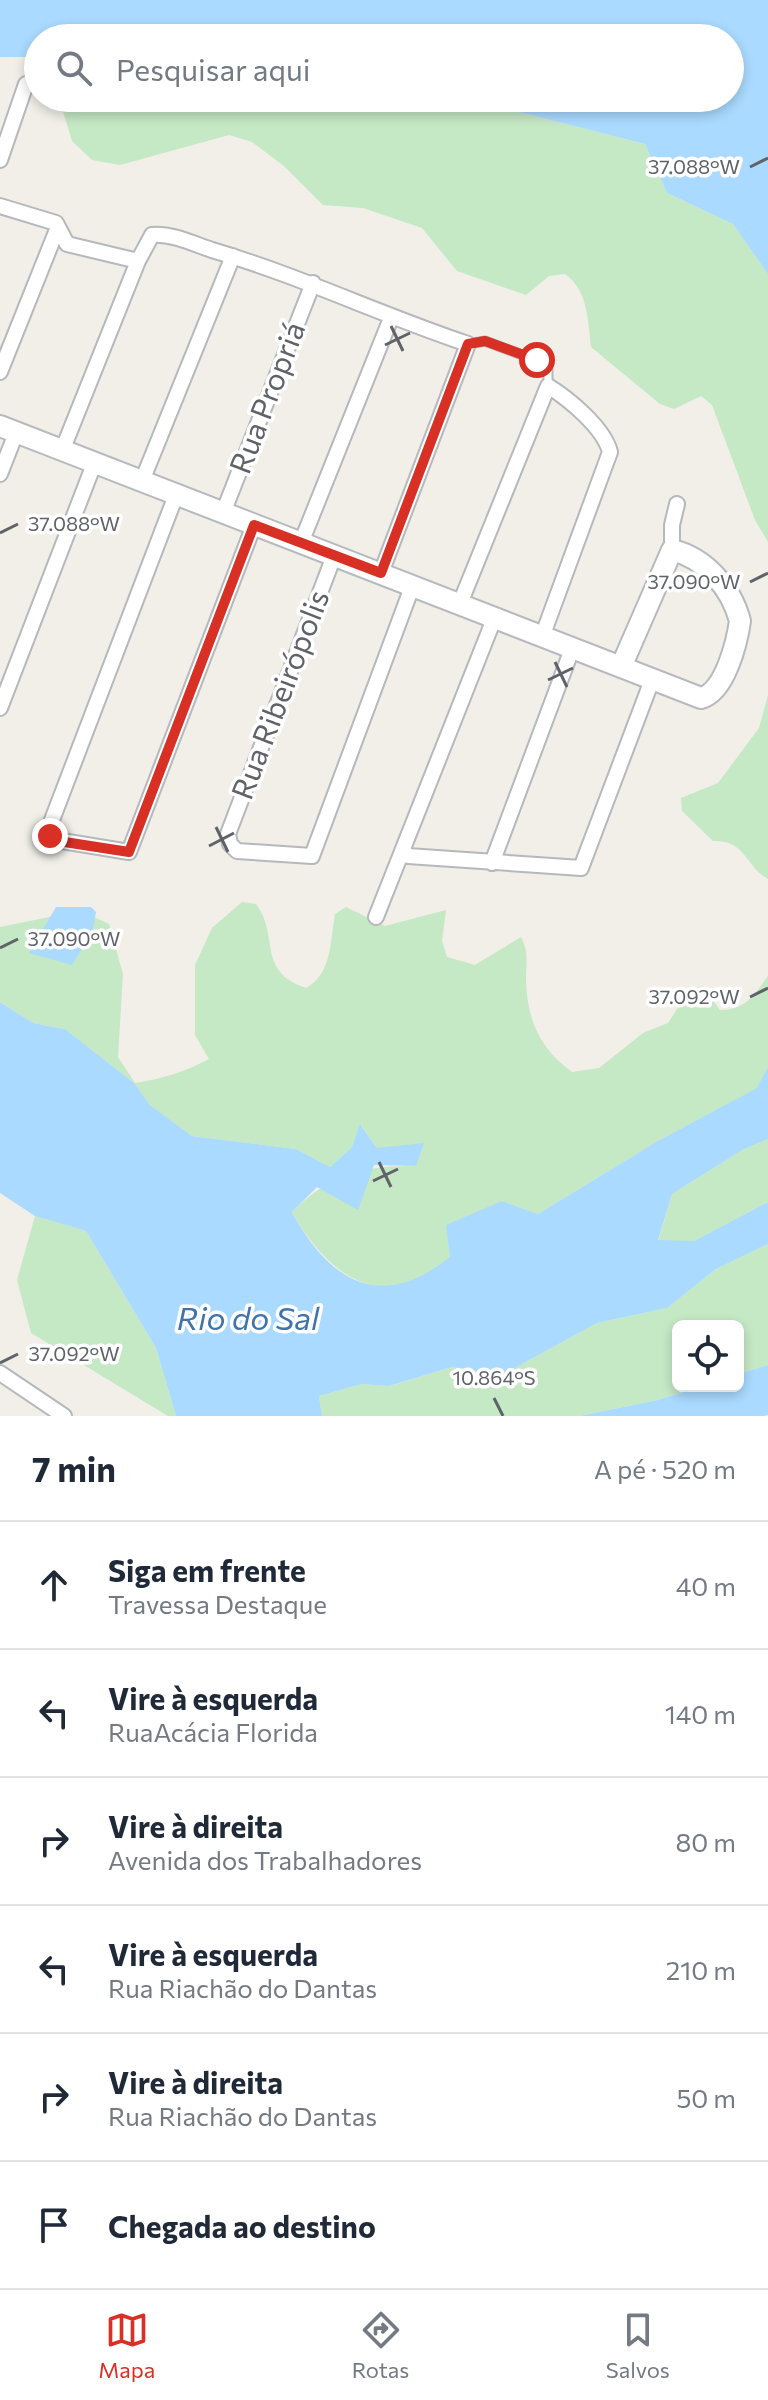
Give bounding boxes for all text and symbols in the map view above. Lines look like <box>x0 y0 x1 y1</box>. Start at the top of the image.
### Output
search box <box>24 24 744 112</box>
icon: search <box>52 46 96 90</box>
text: Pesquisar aqui <box>116 50 311 87</box>
text: 37.088°W <box>648 154 740 178</box>
street label: Rua Propriá <box>220 316 311 478</box>
route start <box>519 342 555 378</box>
text: 37.088°W <box>28 511 120 535</box>
text: 37.090°W <box>648 569 740 593</box>
street label: Rua Ribeirópolis <box>222 584 336 804</box>
route end <box>32 818 68 854</box>
text: 37.090°W <box>28 926 120 950</box>
text: 37.092°W <box>648 984 740 1008</box>
water label: Rio do Sal <box>177 1297 320 1337</box>
map controls <box>672 1320 744 1392</box>
button: locate <box>672 1320 744 1392</box>
text: 37.092°W <box>28 1341 120 1365</box>
text: 10.864°S <box>452 1365 536 1389</box>
text: 7 min <box>32 1447 116 1489</box>
text: A pé · 520 m <box>594 1453 736 1484</box>
text: Siga em frente <box>108 1551 306 1588</box>
icon: ahead <box>32 1563 76 1607</box>
text: 40 m <box>676 1570 736 1601</box>
text: Travessa Destaque <box>108 1588 327 1619</box>
text: Vire à esquerda <box>108 1679 318 1716</box>
icon: left <box>32 1691 76 1735</box>
text: 140 m <box>665 1698 736 1729</box>
text: RuaAcácia Florida <box>108 1716 318 1747</box>
text: Vire à direita <box>108 1807 283 1844</box>
icon: right <box>32 1819 76 1863</box>
text: 80 m <box>676 1826 736 1857</box>
text: Avenida dos Trabalhadores <box>108 1844 422 1875</box>
text: Vire à esquerda <box>108 1935 318 1972</box>
icon: left <box>32 1947 76 1991</box>
text: 210 m <box>666 1954 736 1985</box>
text: Rua Riachão do Dantas <box>108 1972 377 2003</box>
text: Vire à direita <box>108 2063 283 2100</box>
icon: right <box>32 2075 76 2119</box>
text: 50 m <box>676 2082 736 2113</box>
text: Rua Riachão do Dantas <box>108 2100 377 2131</box>
icon: arrive <box>32 2203 76 2247</box>
text: Chegada ao destino <box>108 2207 376 2244</box>
tab: Mapa <box>98 2308 155 2383</box>
tab: Rotas <box>352 2308 409 2383</box>
tab: Salvos <box>606 2308 670 2383</box>

